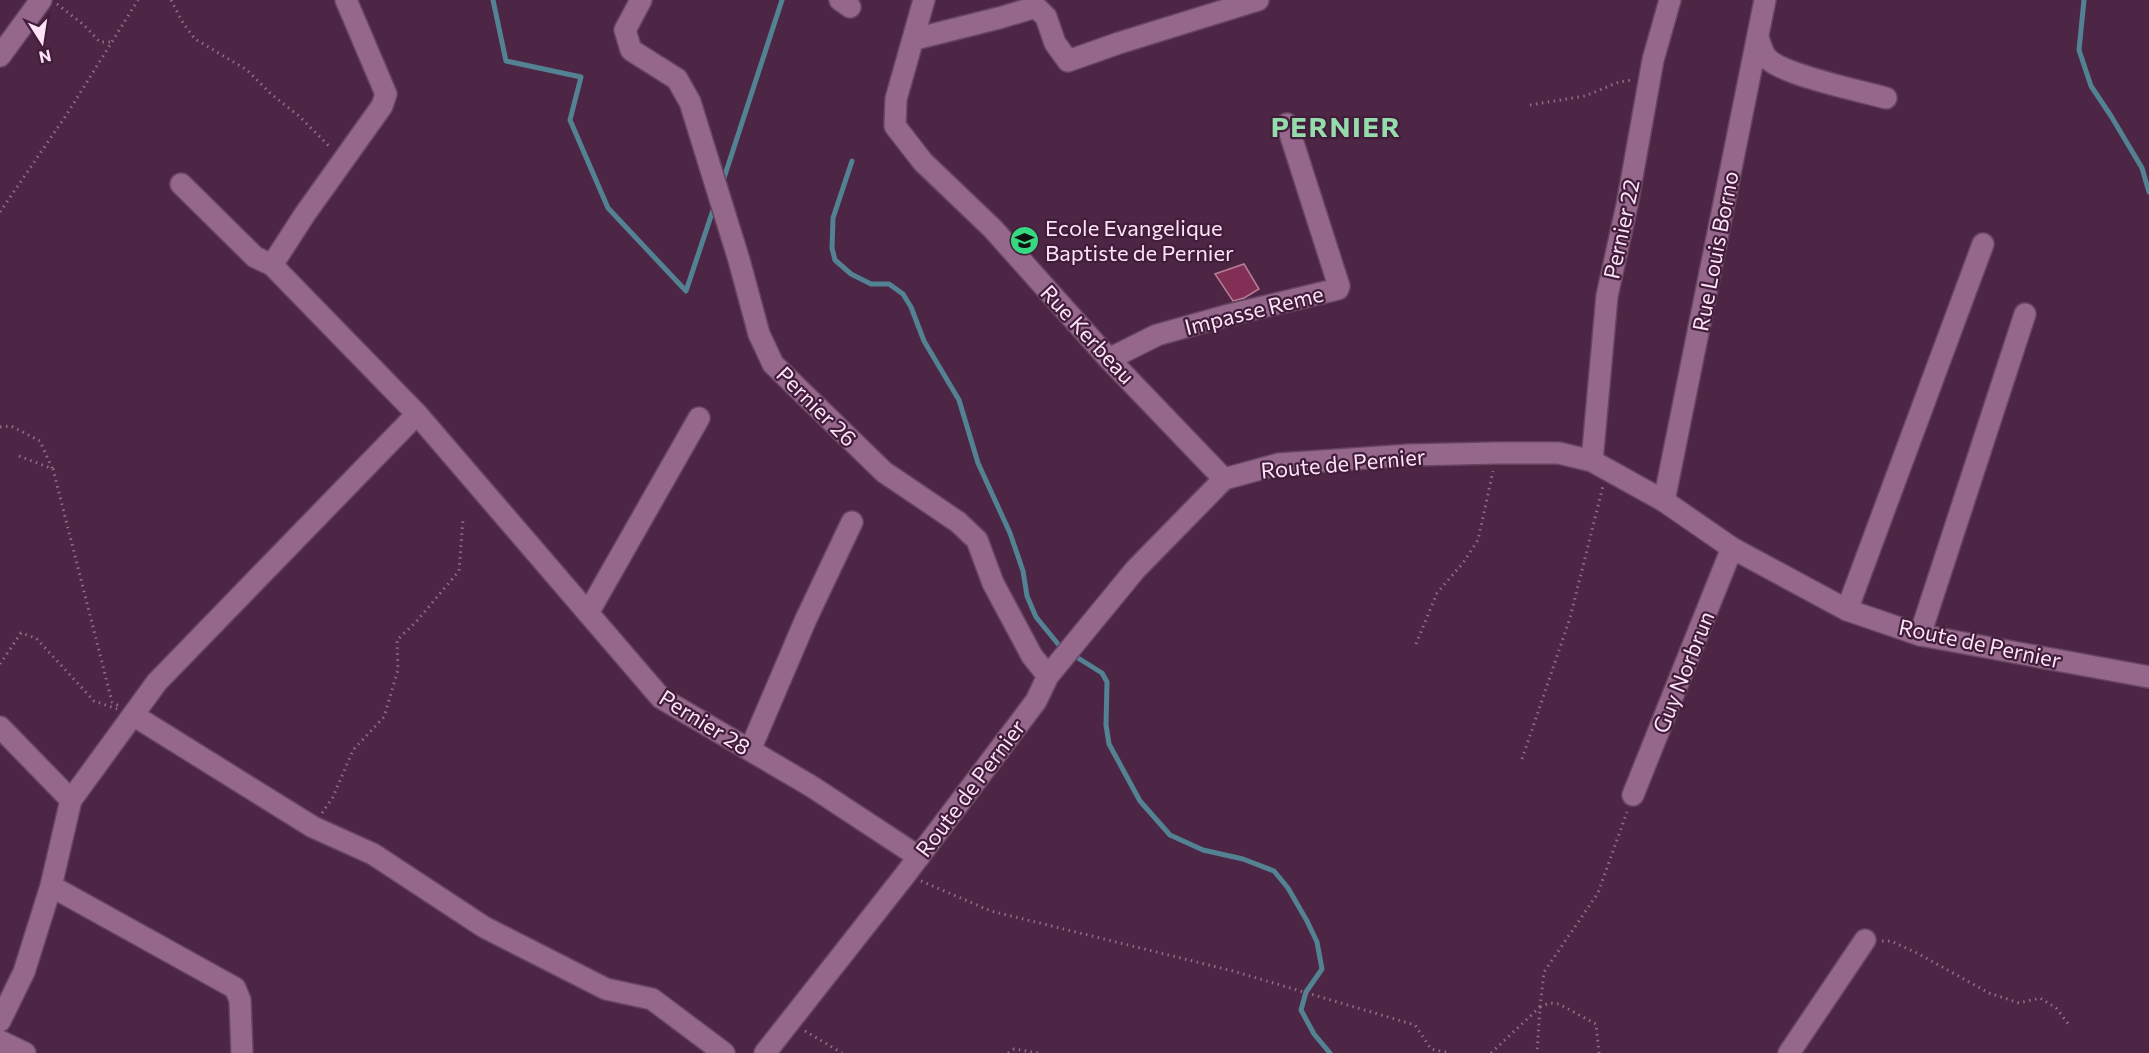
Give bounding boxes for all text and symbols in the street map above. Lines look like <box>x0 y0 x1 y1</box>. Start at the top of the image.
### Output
north arrow <box>12 12 72 72</box>
text: N <box>37 47 53 68</box>
district label: PERNIER <box>1271 109 1401 143</box>
street label: Rue Louis Borno <box>1686 169 1744 333</box>
street label: Pernier 22 <box>1597 177 1645 281</box>
place label: Ecole Evangelique Baptiste de Pernier <box>1045 214 1234 266</box>
school or university icon: Ecole Evangelique Baptiste de Pernier <box>1008 224 1040 256</box>
street label: Rue Kerbeau <box>1035 279 1141 389</box>
street label: Impasse Reme <box>1182 280 1326 340</box>
street label: Pernier 26 <box>771 360 863 452</box>
street label: Route de Pernier <box>1260 442 1427 484</box>
street label: Guy Norbrun <box>1646 607 1720 737</box>
street label: Route de Pernier <box>1896 613 2064 673</box>
street label: Pernier 28 <box>655 683 755 761</box>
street label: Route de Pernier <box>910 714 1031 862</box>

